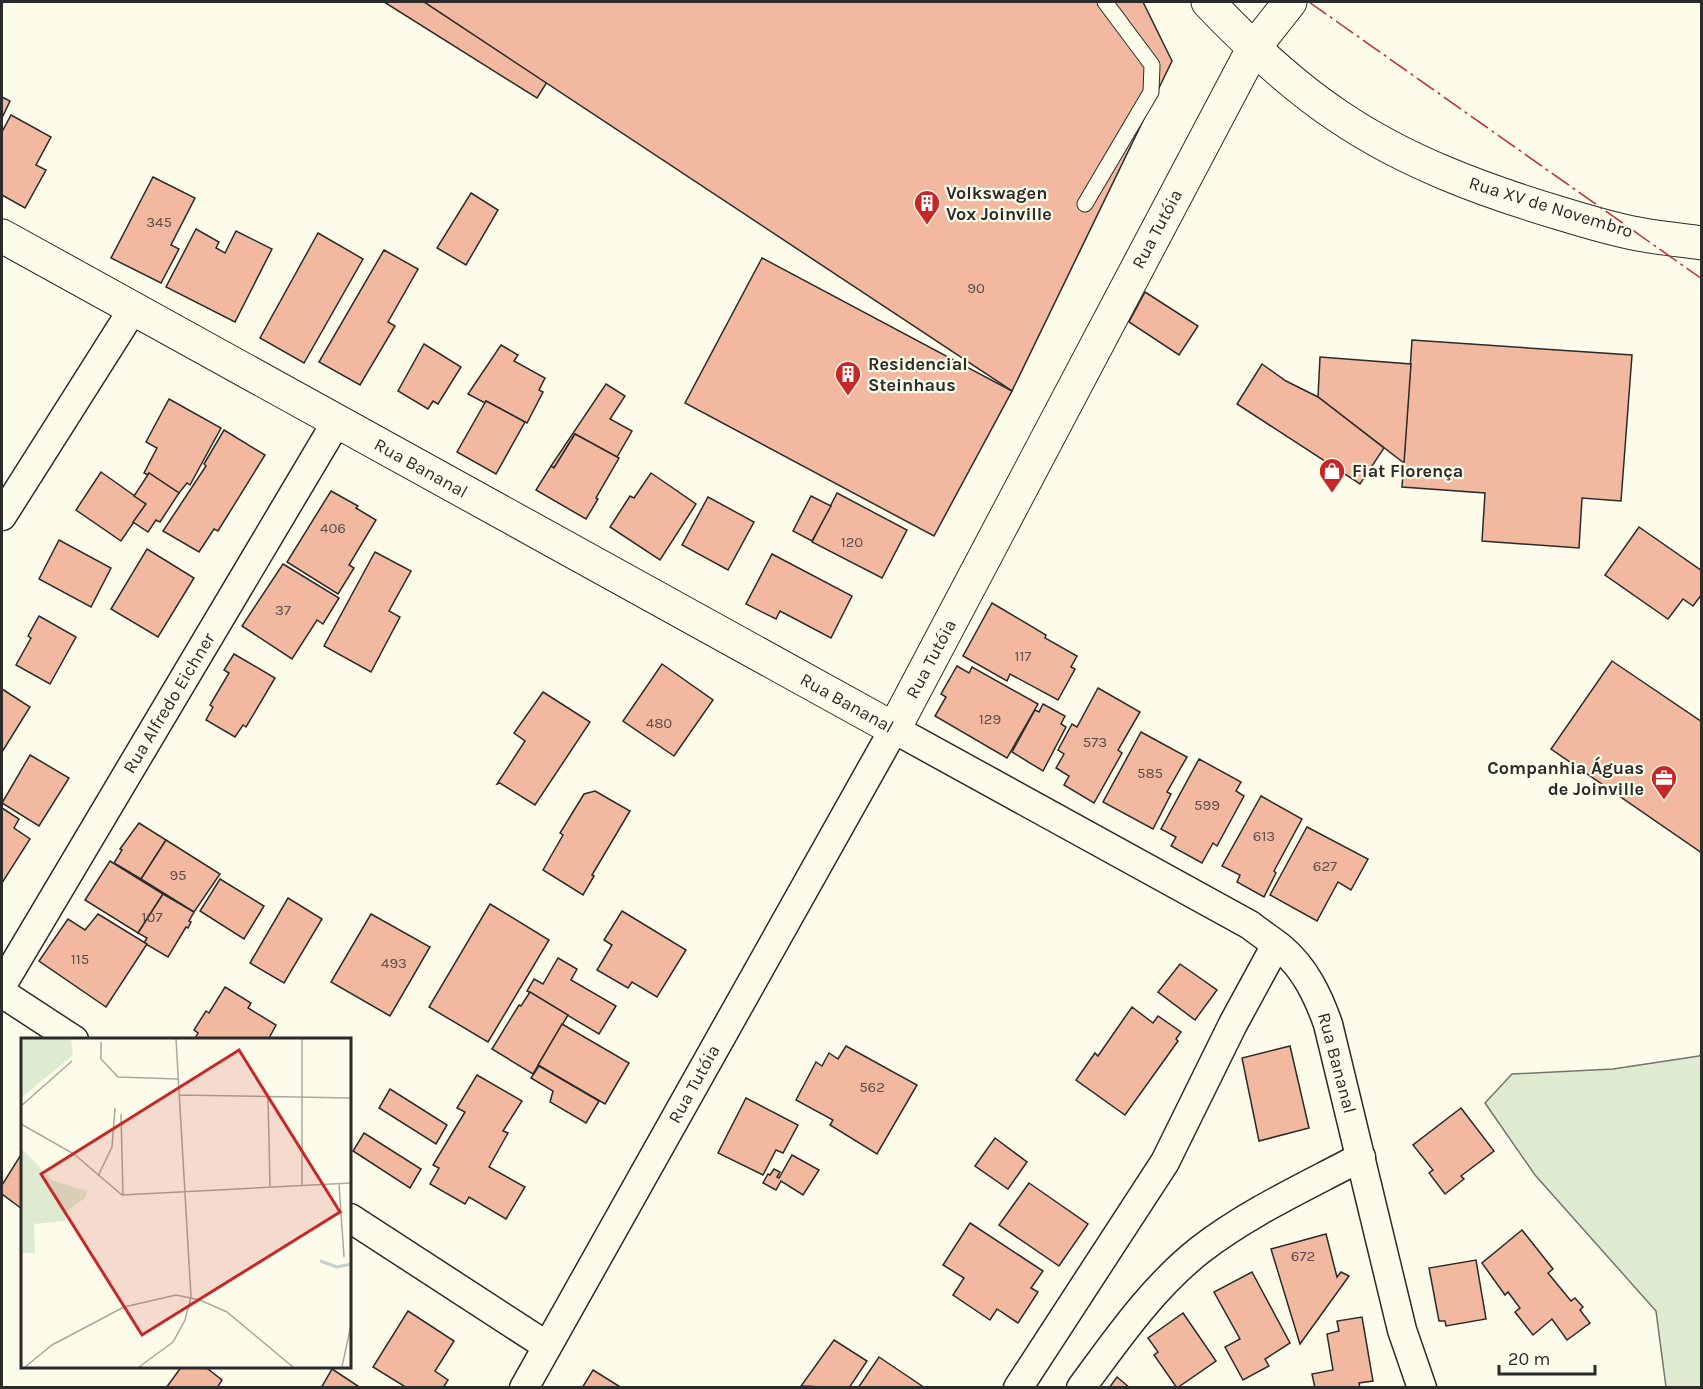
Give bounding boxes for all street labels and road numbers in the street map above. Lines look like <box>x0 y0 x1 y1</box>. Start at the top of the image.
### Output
street label: Rua XV de Novembro <box>1466 172 1636 242</box>
street label: Rua Tutóia <box>1127 186 1187 272</box>
street label: Rua Bananal <box>370 433 472 503</box>
street label: Rua Tutóia <box>901 616 961 702</box>
street label: Rua Alfredo Eichner <box>118 628 220 777</box>
street label: Rua Bananal <box>796 668 898 738</box>
street label: Rua Bananal <box>1313 1010 1361 1116</box>
street label: Rua Tutóia <box>663 1041 725 1127</box>

